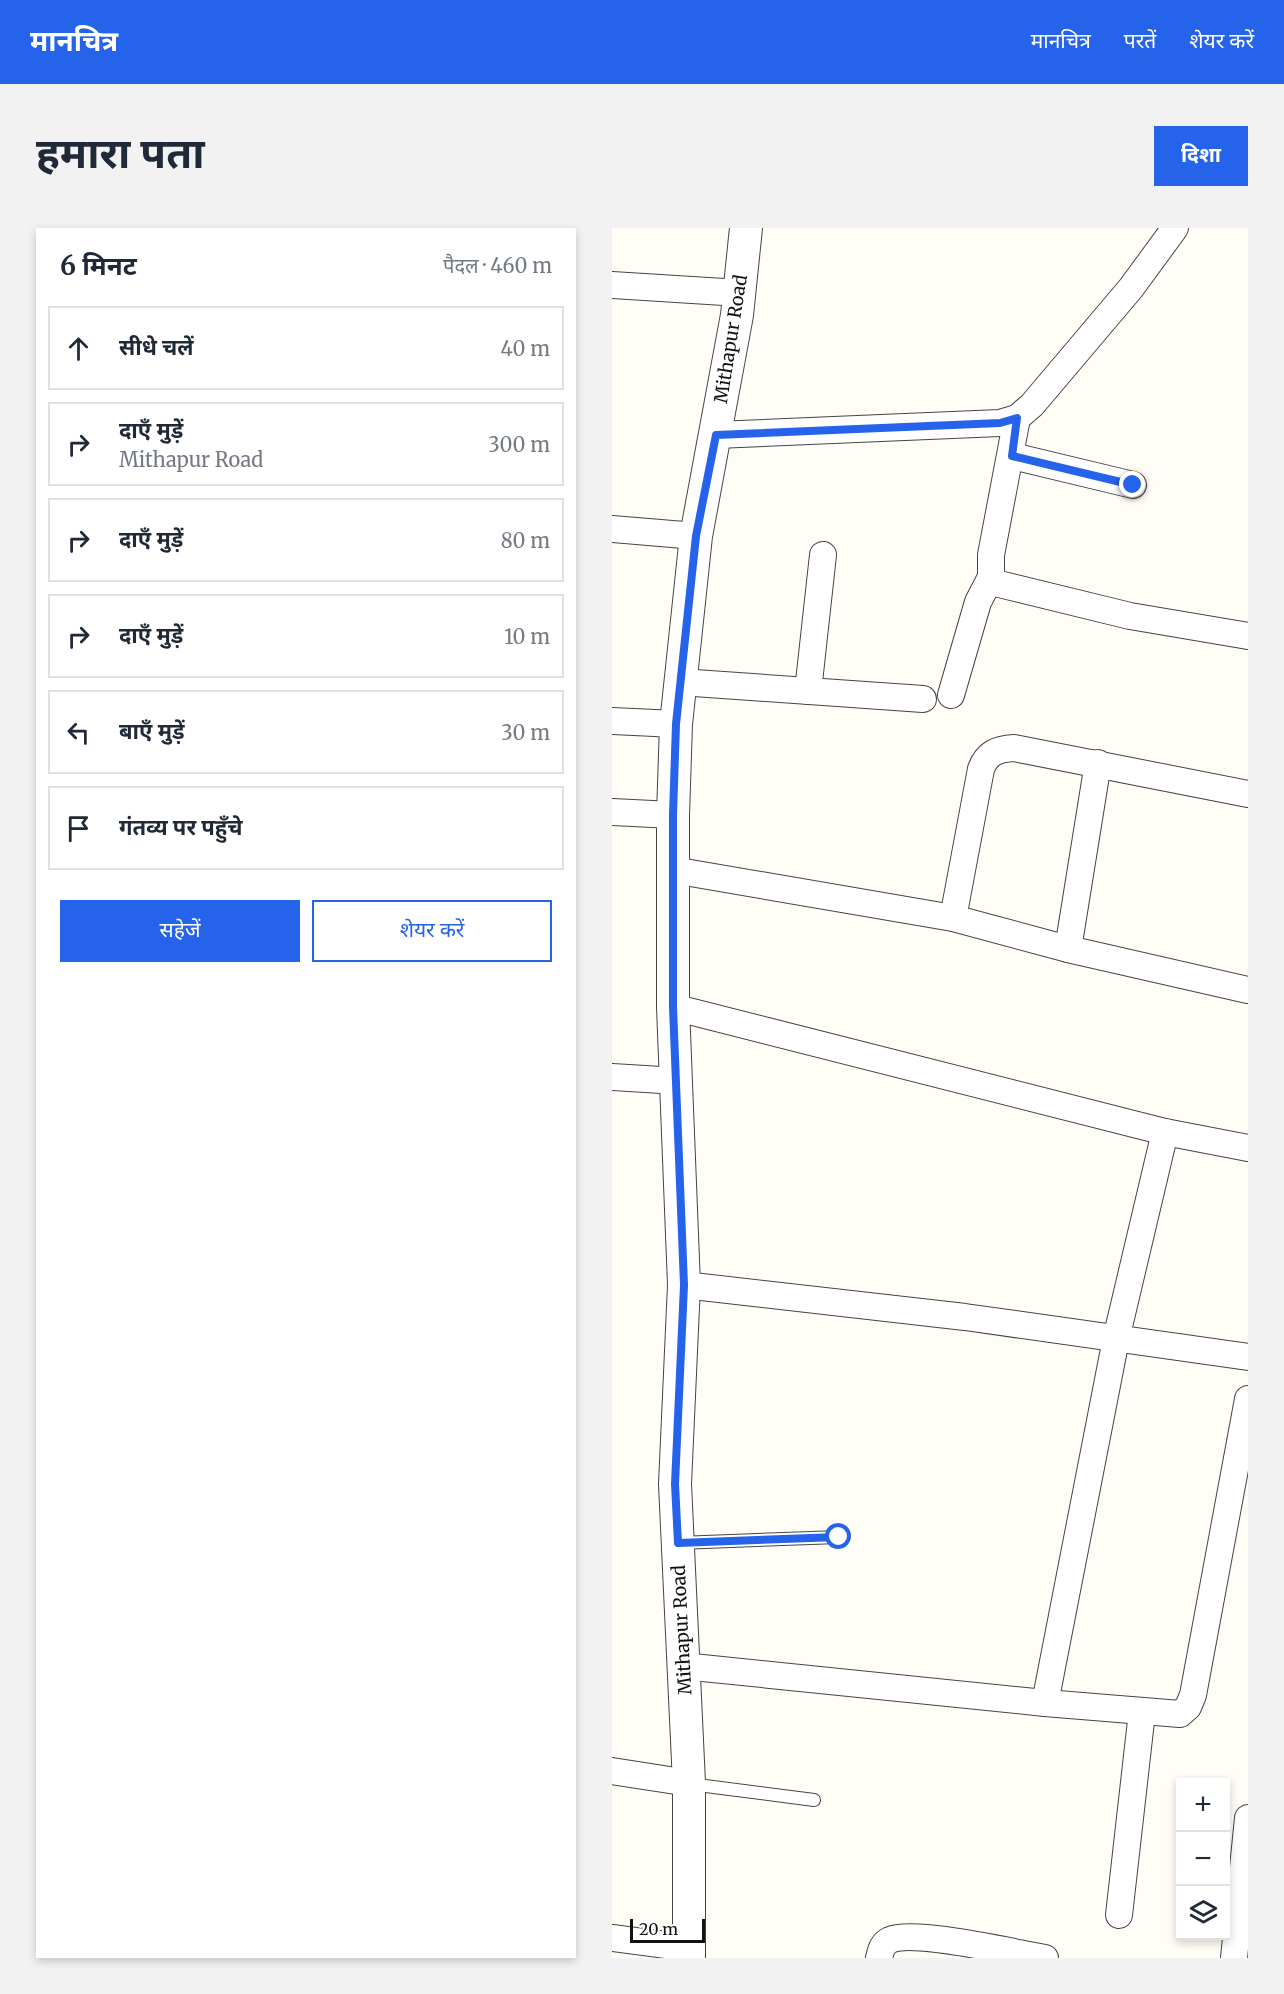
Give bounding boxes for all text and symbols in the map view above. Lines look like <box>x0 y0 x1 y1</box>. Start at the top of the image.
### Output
text: मानचित्र <box>30 23 118 59</box>
text: मानचित्र <box>1031 27 1091 54</box>
text: परतें <box>1124 27 1156 54</box>
text: शेयर करें <box>1189 27 1254 54</box>
button: दिशा <box>1154 126 1248 186</box>
text: हमारा पता <box>36 127 205 179</box>
text: 6 मिनट <box>60 249 137 282</box>
text: पैदल · 460 m <box>443 253 552 278</box>
street label: Mithapur Road <box>709 273 752 405</box>
icon: ahead <box>62 332 95 365</box>
text: सीधे चलें <box>119 333 194 361</box>
text: 40 m <box>500 336 550 361</box>
text: दाएँ मुड़ें <box>119 416 183 444</box>
icon: right <box>62 428 95 461</box>
text: 300 m <box>488 432 550 457</box>
text: Mithapur Road <box>119 447 263 472</box>
route end <box>1119 471 1145 497</box>
icon: right <box>62 524 95 557</box>
text: दाएँ मुड़ें <box>119 525 183 553</box>
text: 80 m <box>501 528 550 553</box>
icon: right <box>62 620 95 653</box>
text: दाएँ मुड़ें <box>119 621 183 649</box>
text: 10 m <box>504 624 550 649</box>
icon: left <box>62 716 95 749</box>
text: बाएँ मुड़ें <box>119 717 185 745</box>
text: 30 m <box>501 720 550 745</box>
icon: arrive <box>62 812 95 845</box>
text: गंतव्य पर पहुँचे <box>119 813 243 841</box>
button: सहेजें <box>60 900 300 962</box>
button: शेयर करें <box>312 900 552 962</box>
route start <box>825 1523 851 1549</box>
street label: Mithapur Road <box>667 1564 696 1696</box>
map controls <box>1176 1778 1230 1940</box>
button: + <box>1176 1778 1230 1832</box>
button: − <box>1176 1832 1230 1886</box>
button: layers <box>1176 1886 1230 1940</box>
scale bar <box>630 1916 705 1944</box>
text: 20 m <box>639 1919 678 1939</box>

